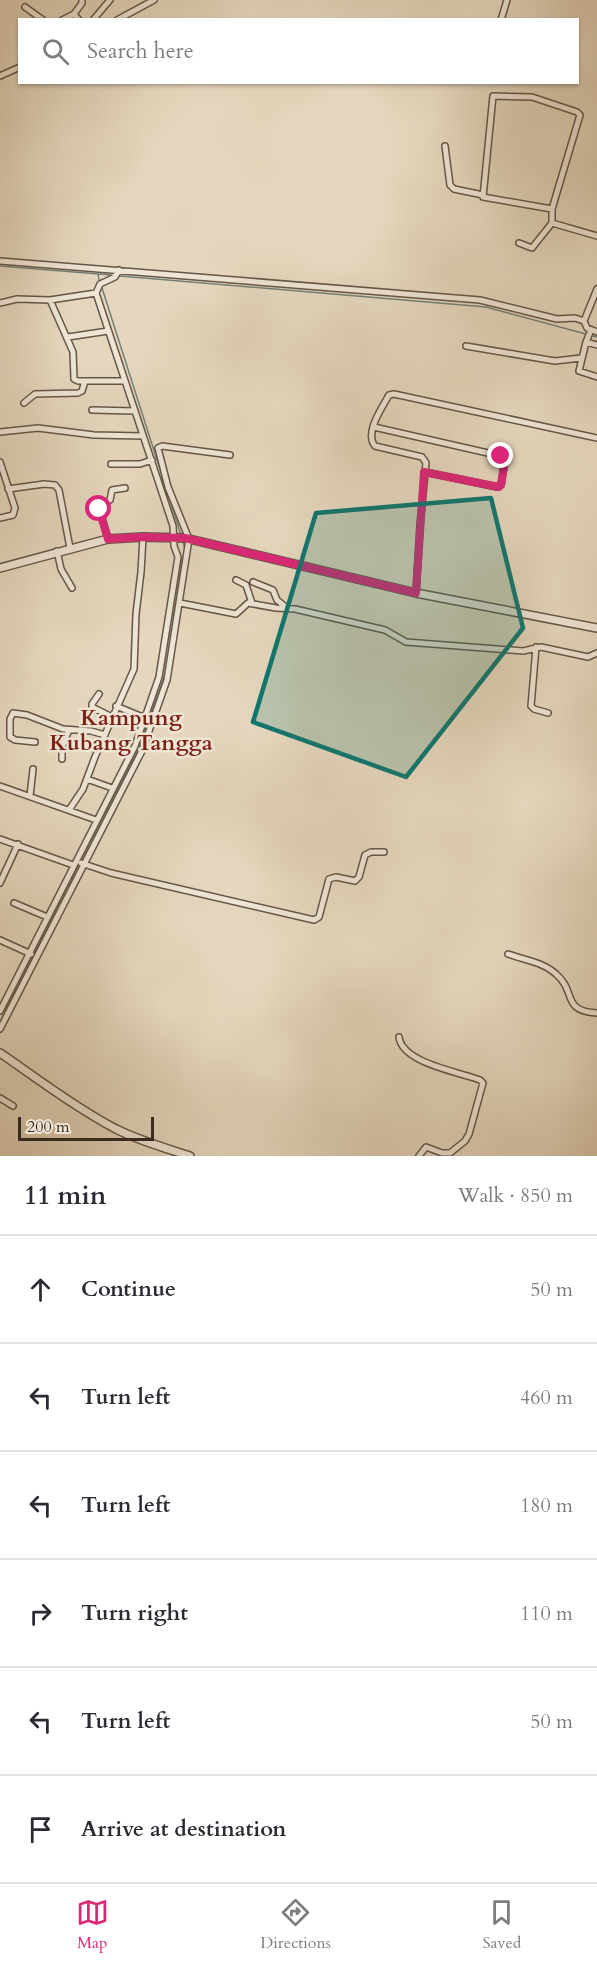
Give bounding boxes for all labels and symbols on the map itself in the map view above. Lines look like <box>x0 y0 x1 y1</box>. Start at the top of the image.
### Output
route end <box>487 442 513 468</box>
route start <box>85 495 111 521</box>
district label: Kampung Kubang Tangga <box>49 703 213 758</box>
scale bar <box>18 1114 154 1142</box>

